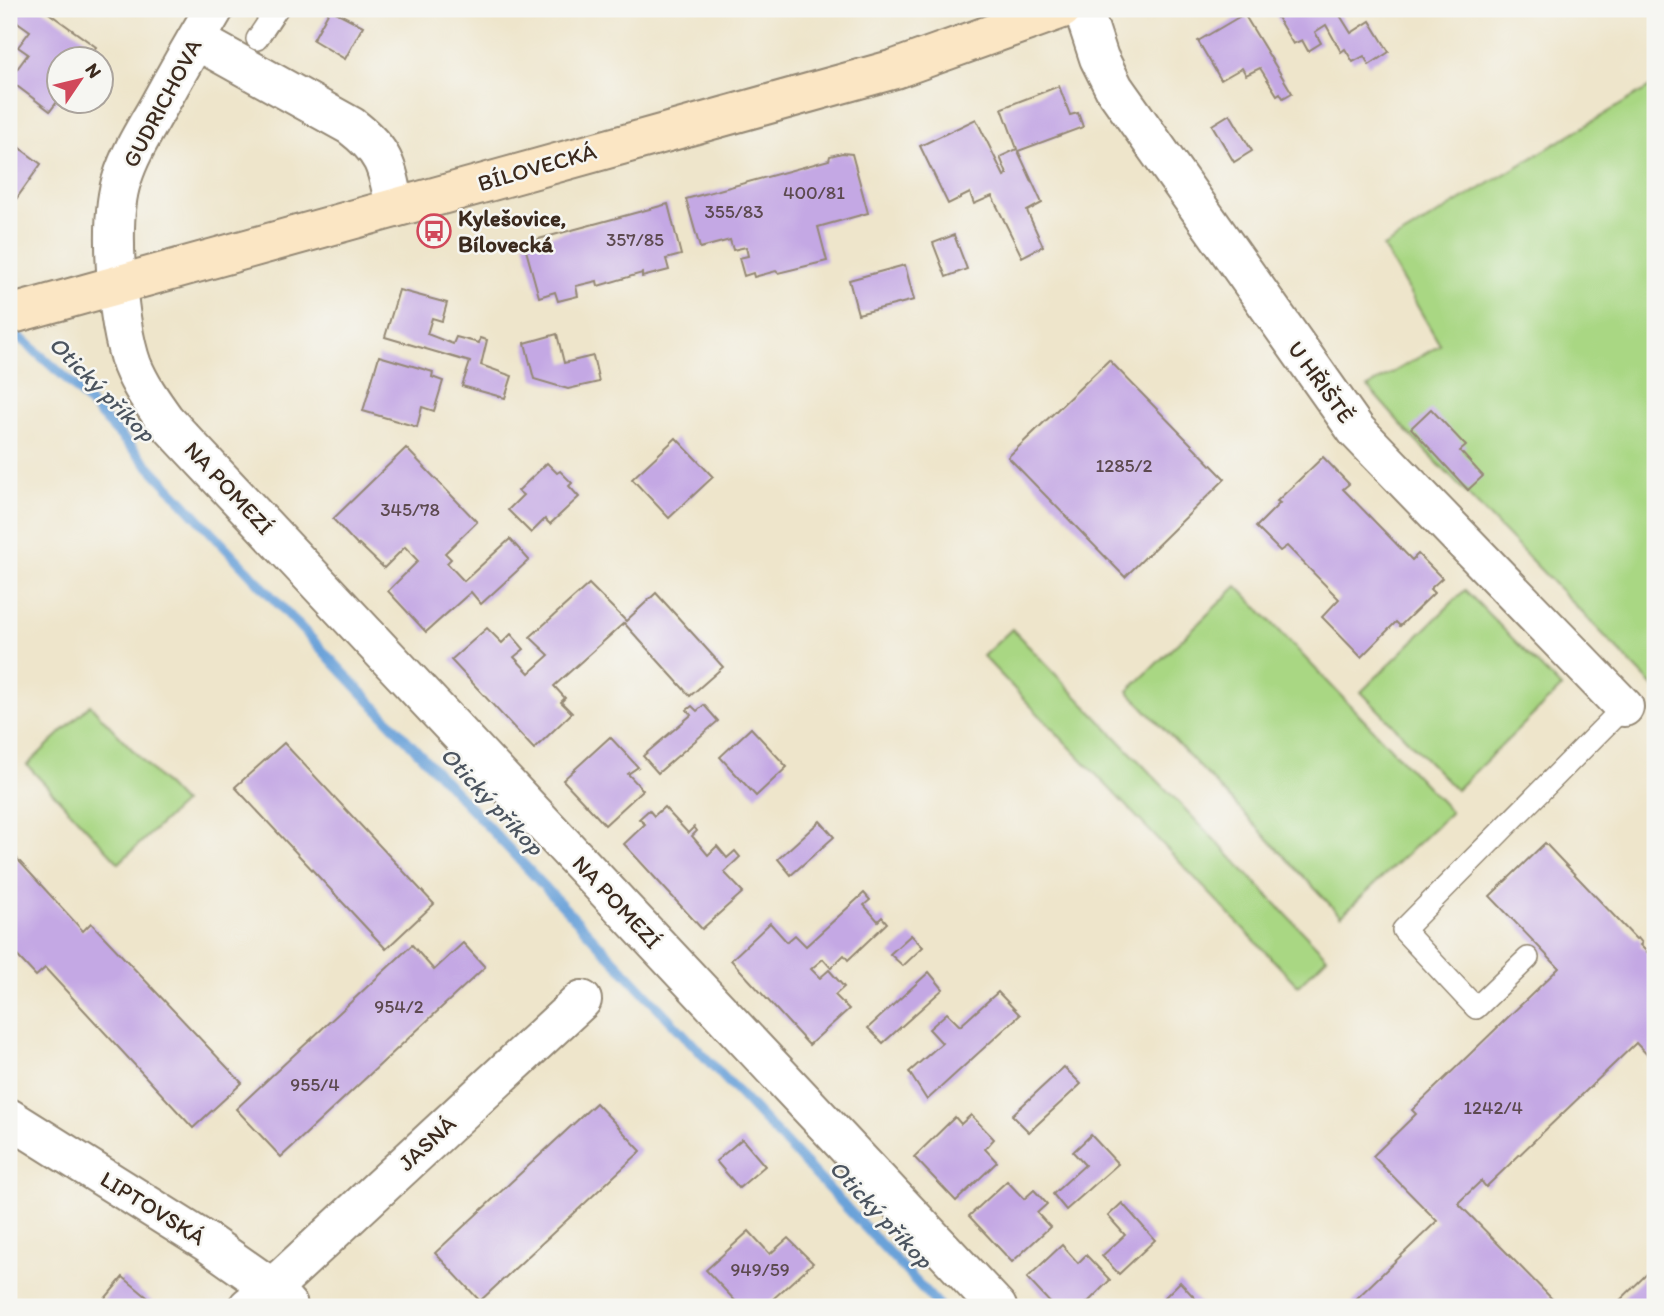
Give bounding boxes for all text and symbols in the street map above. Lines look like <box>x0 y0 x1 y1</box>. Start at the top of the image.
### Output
street label: GUDRICHOVA <box>116 34 208 172</box>
north arrow <box>46 46 116 116</box>
text: N <box>80 59 107 82</box>
street label: BÍLOVECKÁ <box>474 137 600 197</box>
house number: 400/81 <box>783 181 845 204</box>
house number: 355/83 <box>704 200 764 223</box>
place label: Kylešovice, Bílovecká <box>458 204 566 258</box>
bus stop icon: Kylešovice, Bílovecká <box>415 212 453 250</box>
house number: 357/85 <box>606 228 664 251</box>
water label: Otický příkop <box>43 330 162 449</box>
street label: U HŘIŠTĚ <box>1282 335 1360 429</box>
street label: NA POMEZÍ <box>179 435 279 541</box>
house number: 1285/2 <box>1095 454 1153 477</box>
house number: 345/78 <box>380 498 440 521</box>
water label: Otický příkop <box>435 740 551 862</box>
street label: NA POMEZÍ <box>567 849 667 955</box>
house number: 954/2 <box>374 995 424 1018</box>
house number: 955/4 <box>290 1073 340 1096</box>
house number: 1242/4 <box>1463 1096 1523 1119</box>
street label: JASNÁ <box>392 1109 462 1177</box>
water label: Otický příkop <box>824 1153 940 1275</box>
street label: LIPTOVSKÁ <box>95 1165 211 1251</box>
house number: 949/59 <box>730 1258 790 1281</box>

